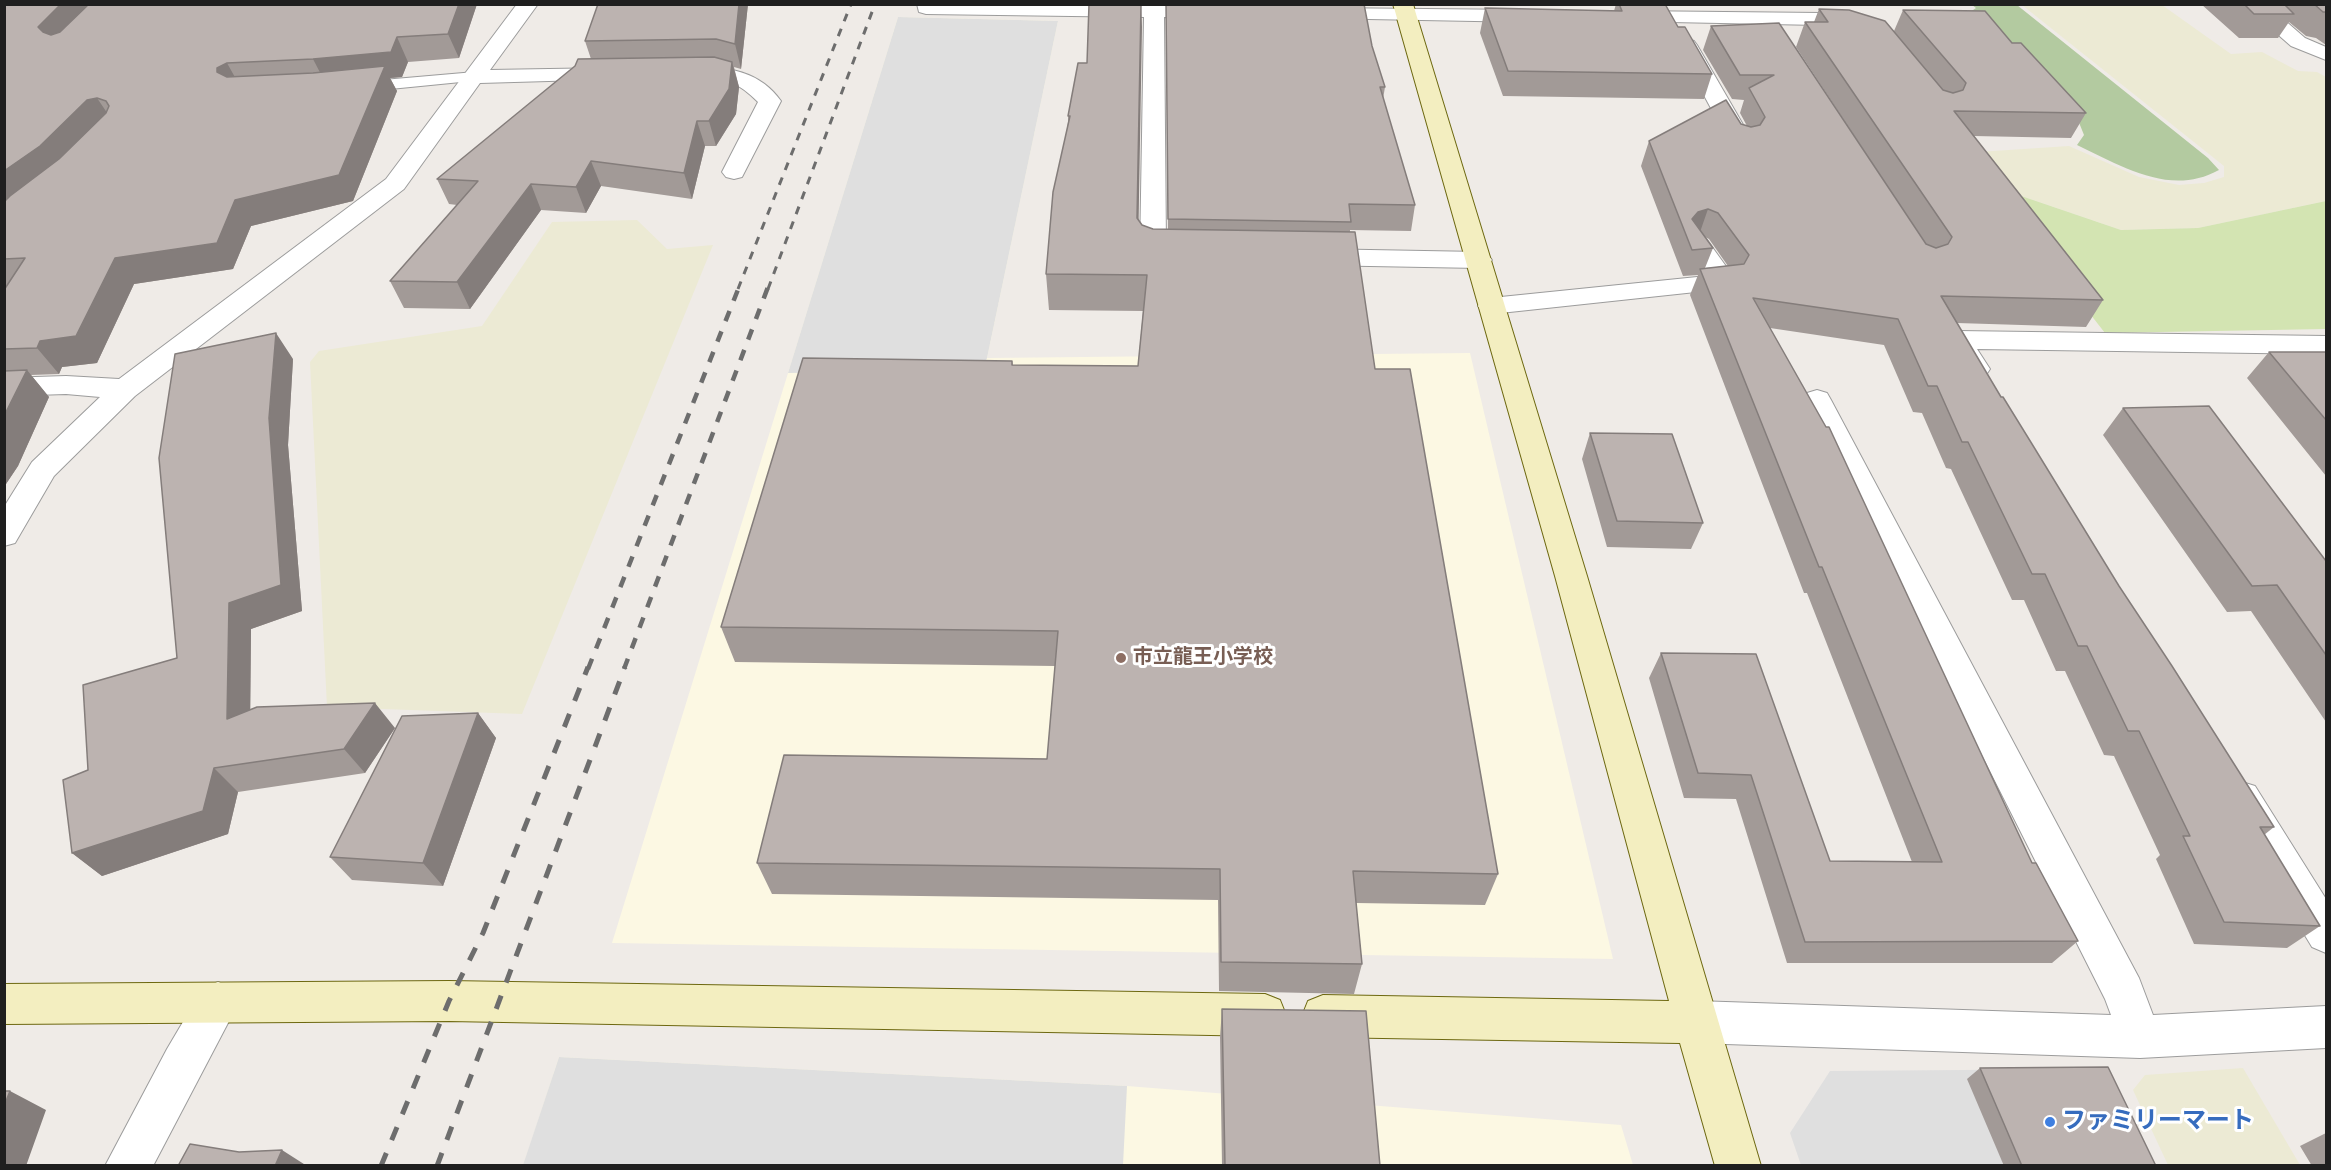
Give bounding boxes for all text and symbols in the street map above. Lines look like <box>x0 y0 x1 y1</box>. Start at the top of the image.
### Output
place label: 市立龍王小学校 <box>1133 646 1273 670</box>
marker: 市立龍王小学校 <box>1114 651 1128 665</box>
place label: ファミリーマート <box>2062 1108 2254 1136</box>
marker: ファミリーマート <box>2043 1115 2057 1129</box>

